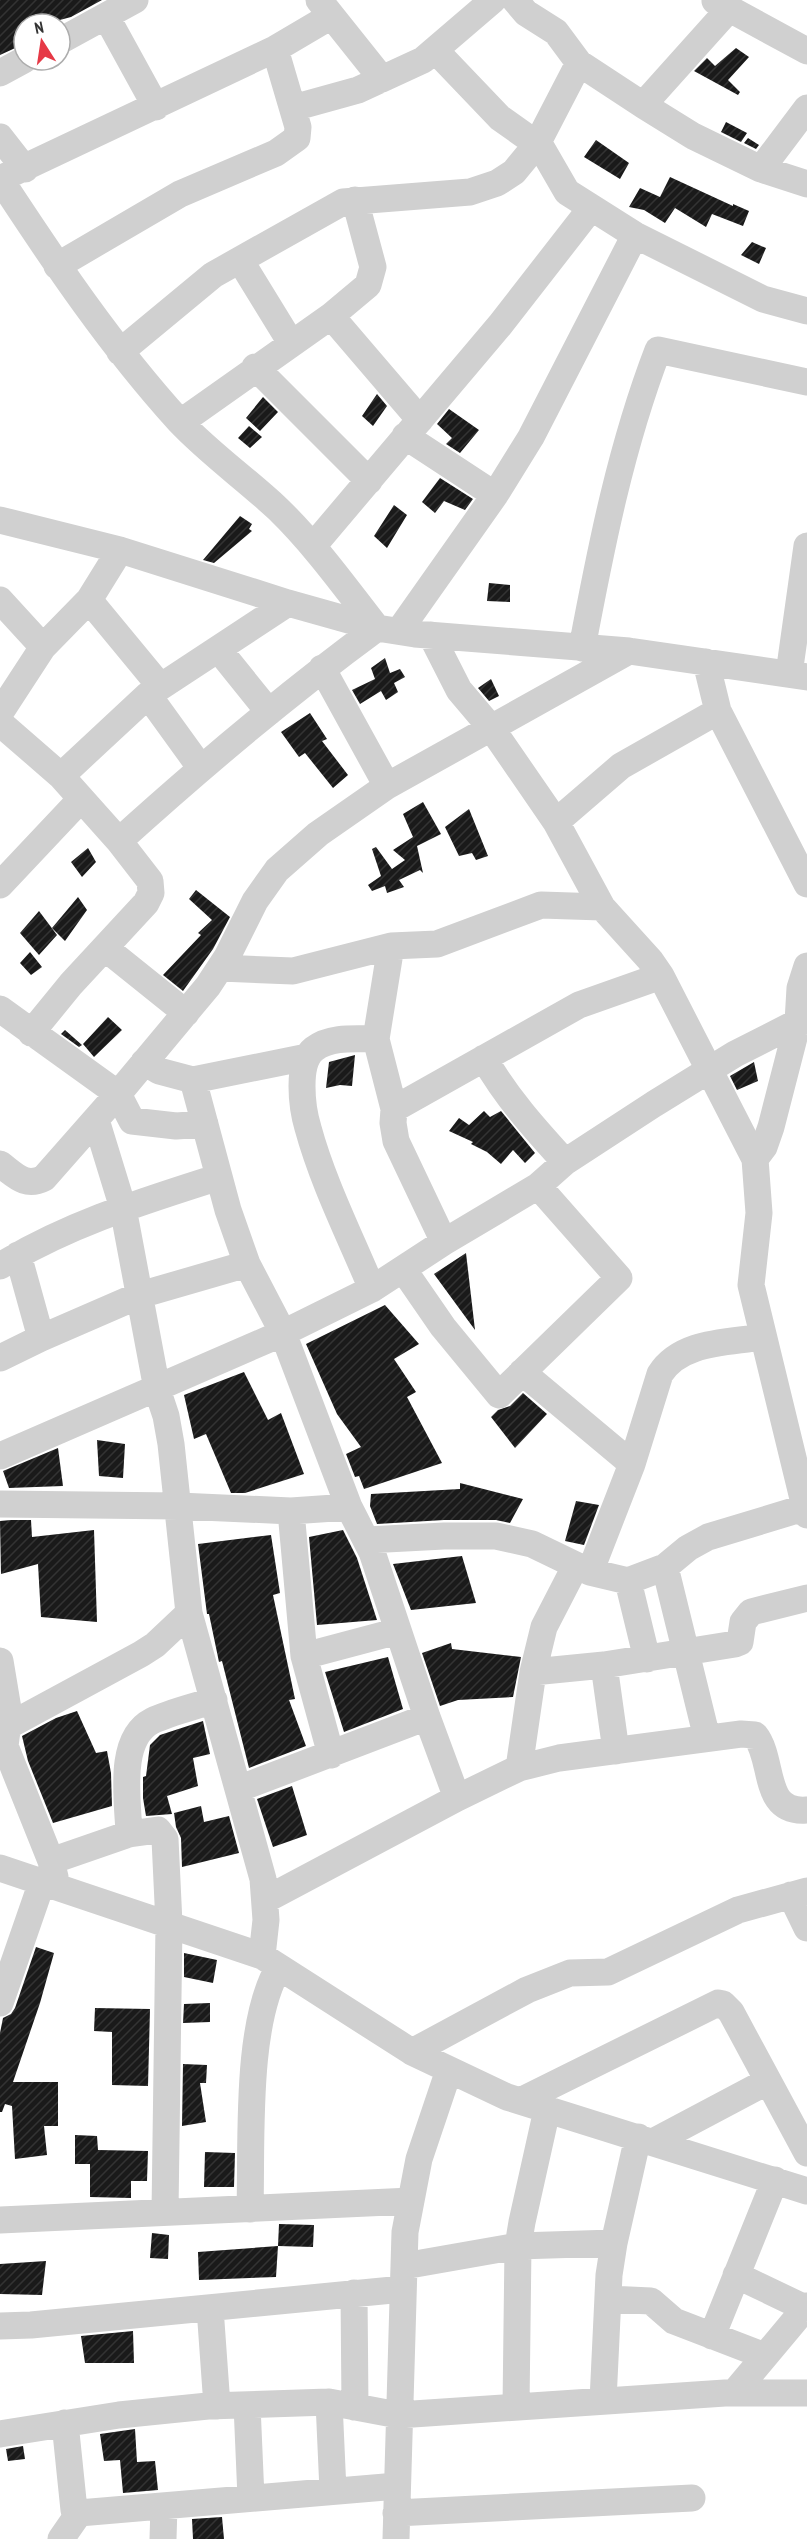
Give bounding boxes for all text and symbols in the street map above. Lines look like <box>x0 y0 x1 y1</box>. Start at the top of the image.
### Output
north arrow <box>12 12 72 72</box>
text: N <box>33 17 45 38</box>

